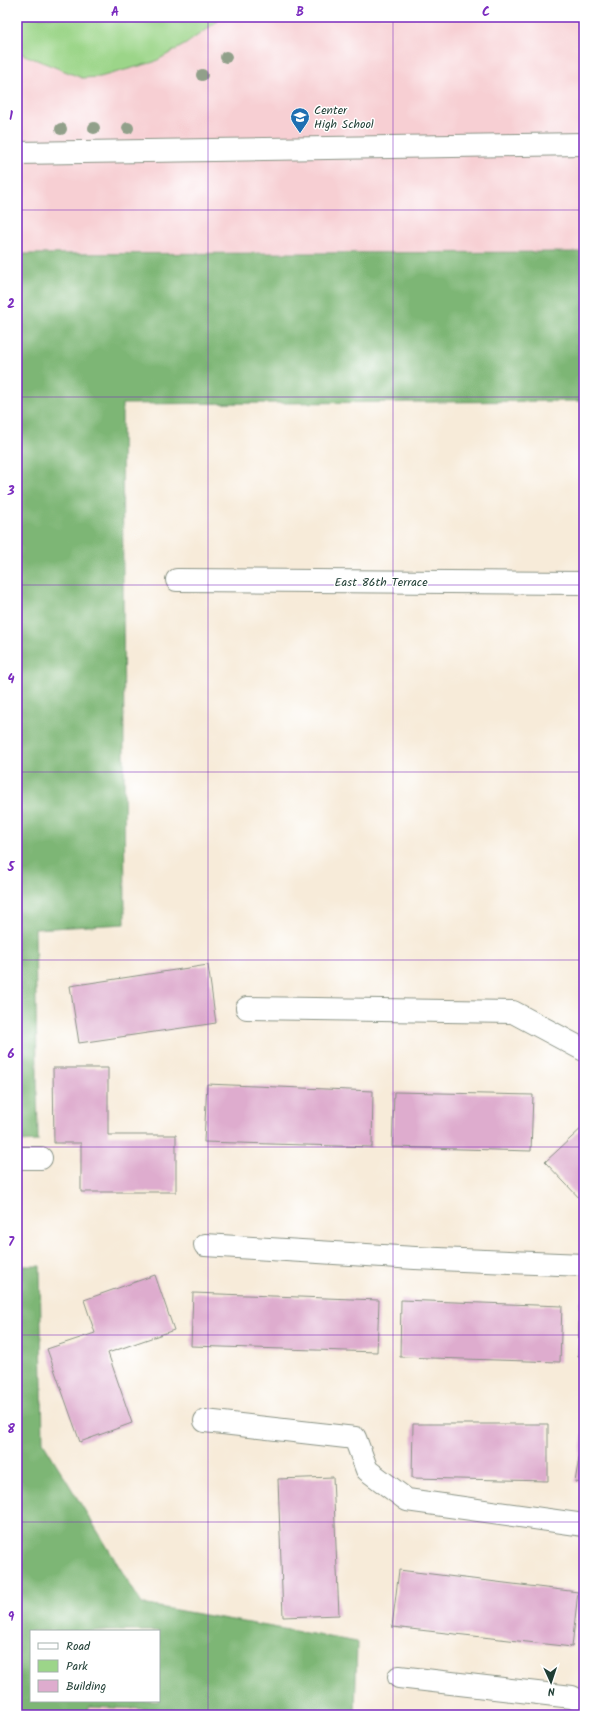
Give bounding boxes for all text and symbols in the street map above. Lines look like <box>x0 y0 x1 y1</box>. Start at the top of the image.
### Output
text: A <box>111 2 119 23</box>
text: B <box>296 2 304 23</box>
text: C <box>482 2 490 23</box>
place label: Center High School <box>314 101 374 134</box>
text: 1 <box>9 106 13 127</box>
school or university icon: Center High School <box>289 106 311 134</box>
text: 2 <box>7 294 15 315</box>
text: 3 <box>6 481 15 502</box>
street label: East 86th Terrace <box>334 573 428 592</box>
text: 4 <box>7 669 15 690</box>
text: 5 <box>7 857 16 878</box>
text: 6 <box>7 1044 15 1065</box>
text: 7 <box>8 1232 15 1253</box>
text: 8 <box>7 1419 15 1440</box>
text: 9 <box>8 1607 15 1628</box>
legend <box>30 1630 160 1702</box>
text: Road <box>66 1637 91 1656</box>
text: Park <box>66 1657 88 1676</box>
north arrow <box>531 1662 571 1702</box>
text: Building <box>66 1677 106 1696</box>
text: N <box>547 1682 555 1700</box>

